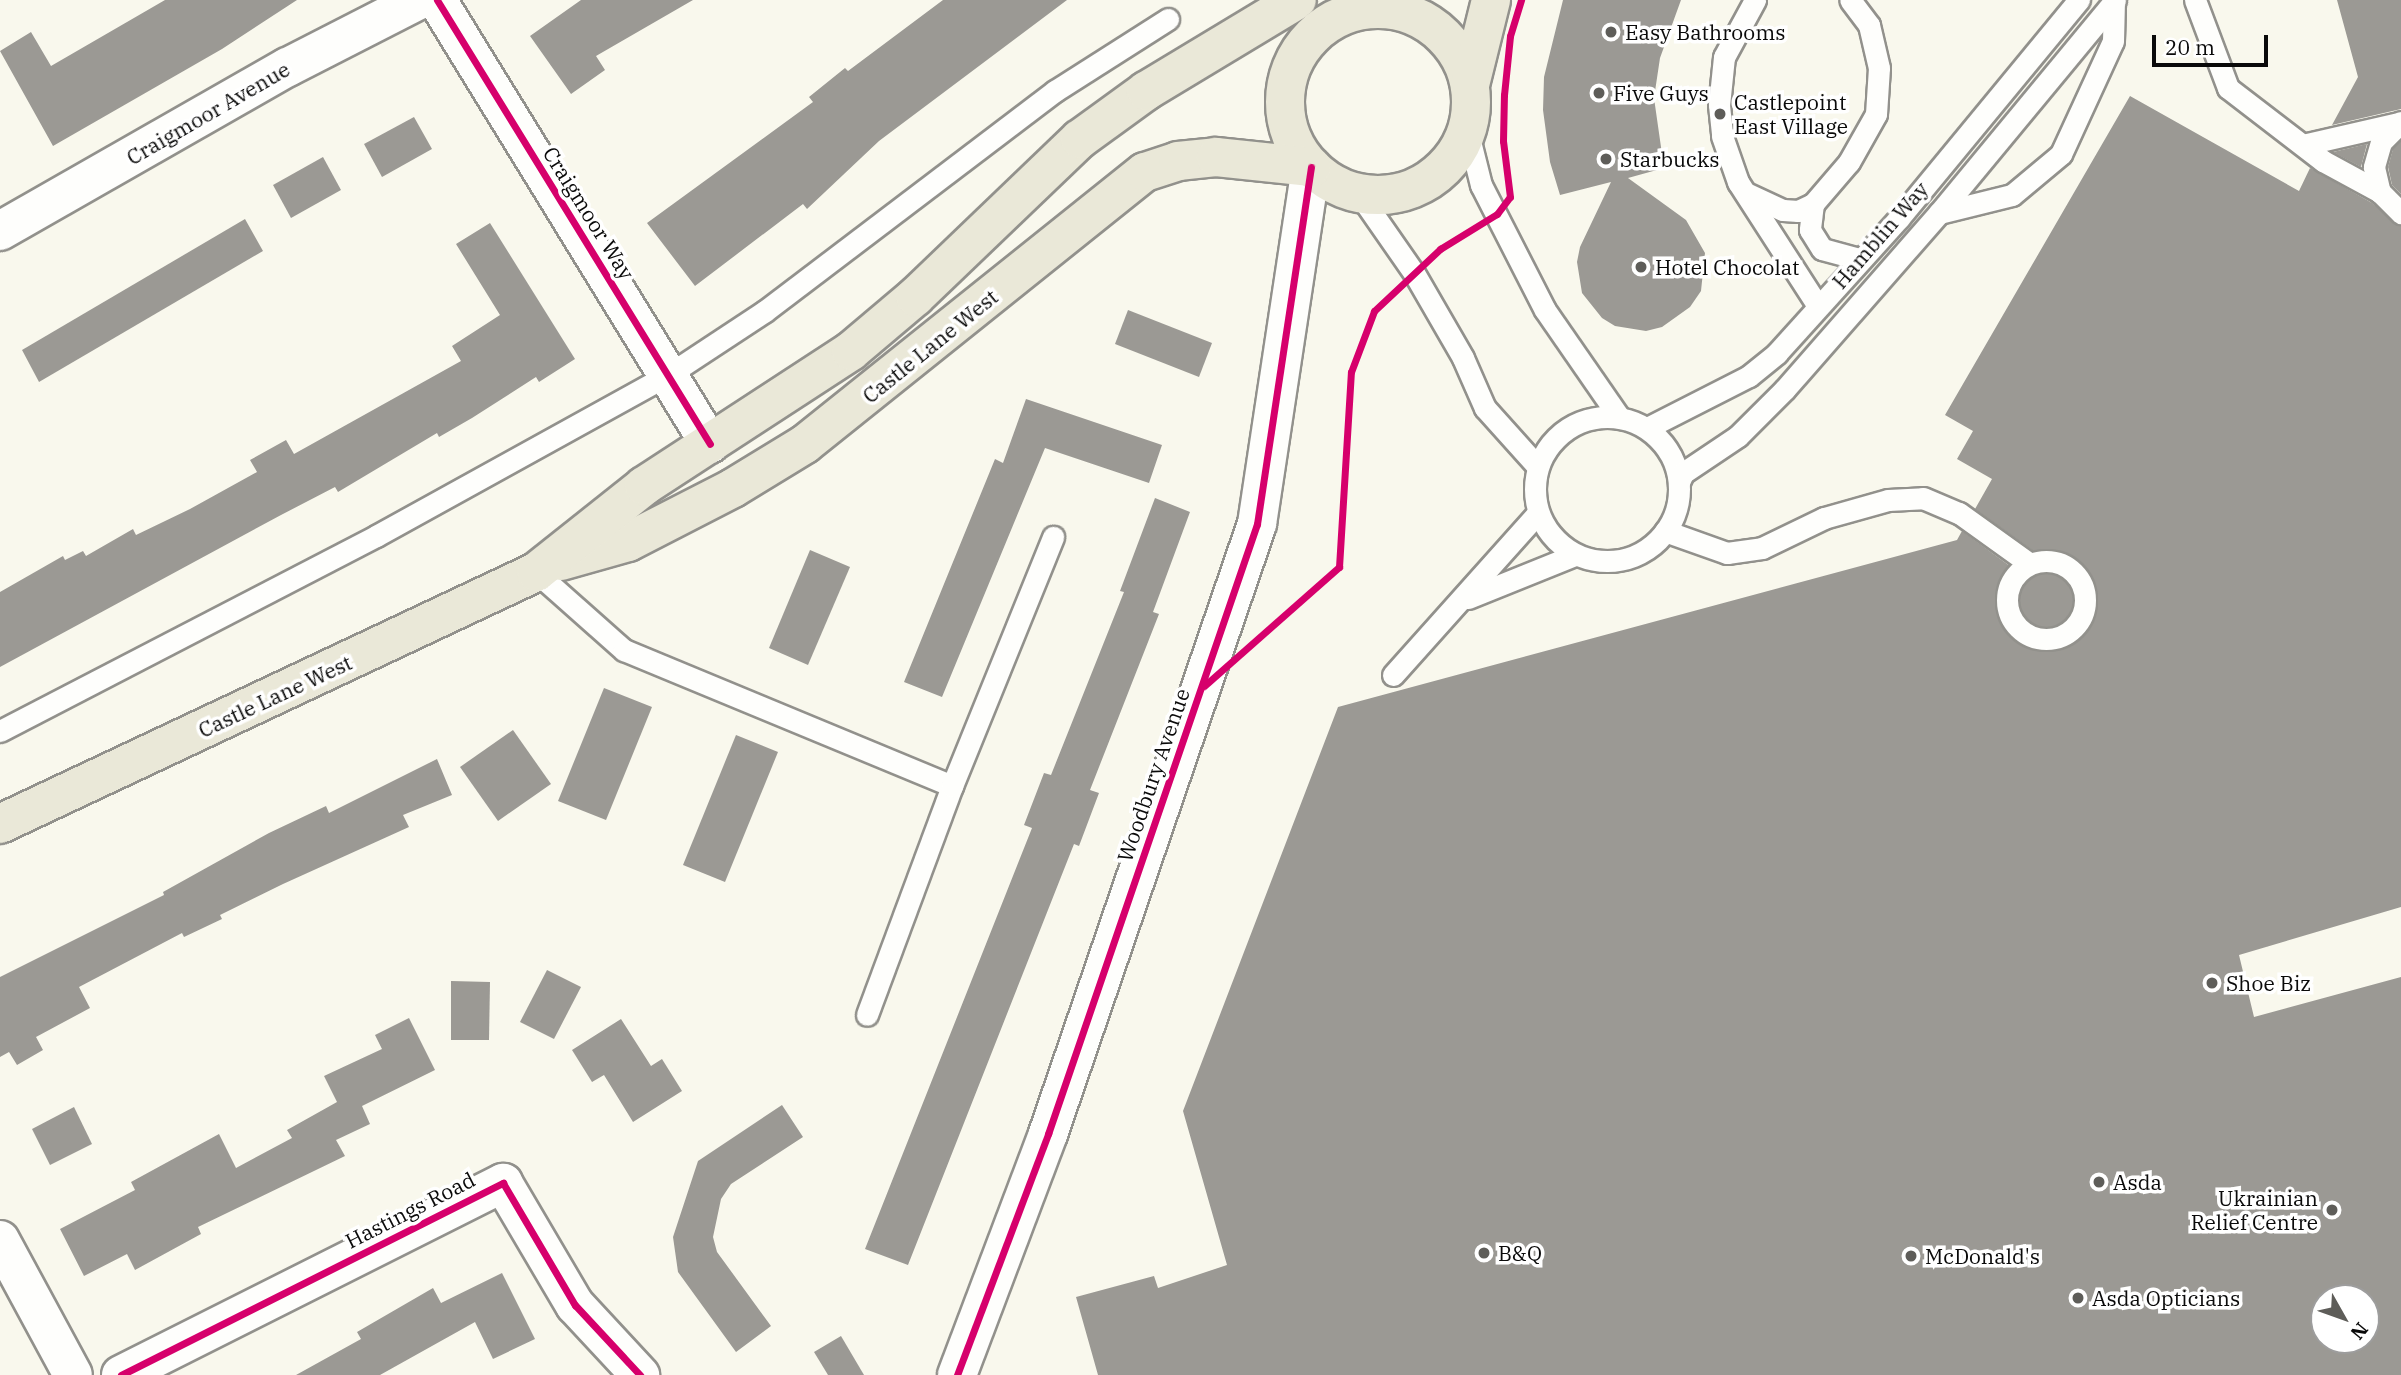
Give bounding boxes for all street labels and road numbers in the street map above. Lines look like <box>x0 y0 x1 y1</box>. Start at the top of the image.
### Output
street label: Craigmoor Avenue <box>122 56 294 170</box>
street label: Craigmoor Way <box>538 142 640 284</box>
street label: Hamblin Way <box>1827 176 1933 294</box>
street label: Castle Lane West <box>857 284 1003 408</box>
street label: Castle Lane West <box>194 649 356 743</box>
street label: Woodbury Avenue <box>1112 685 1194 865</box>
street label: Hastings Road <box>341 1167 479 1253</box>

